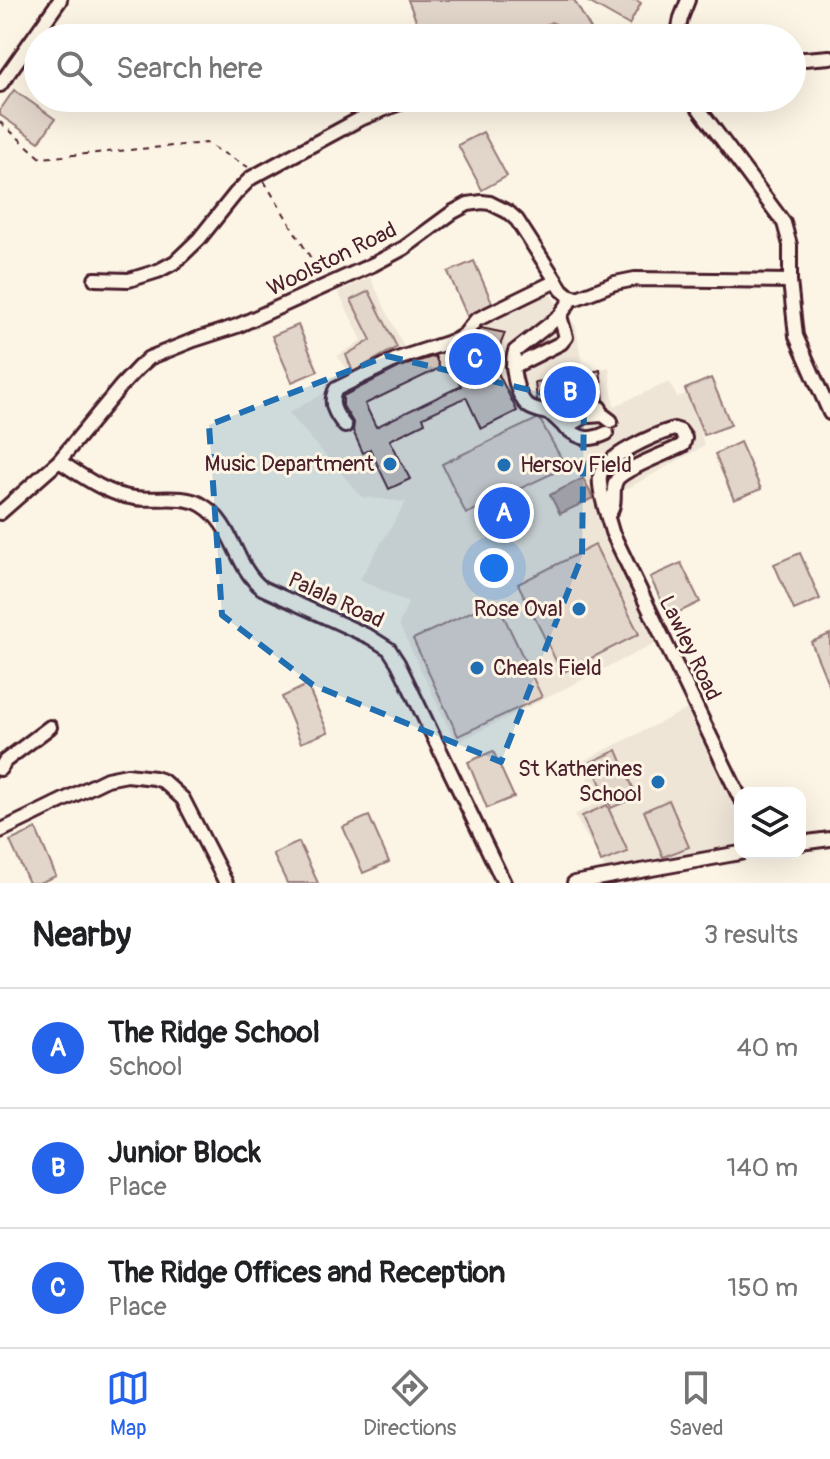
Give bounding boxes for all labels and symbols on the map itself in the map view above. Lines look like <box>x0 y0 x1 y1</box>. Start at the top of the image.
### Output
street label: Woolston Road <box>263 216 401 302</box>
pin: C <box>449 329 501 389</box>
pin: B <box>544 362 596 422</box>
place label: Music Department <box>204 450 374 478</box>
place label: Hersov Field <box>520 451 632 479</box>
marker: Music Department <box>381 455 399 473</box>
marker: Hersov Field <box>495 456 513 474</box>
pin: A <box>478 483 530 543</box>
your location <box>474 548 514 588</box>
street label: Palala Road <box>284 566 388 634</box>
street label: Lawley Road <box>653 591 727 705</box>
place label: Rose Oval <box>474 595 563 623</box>
marker: Rose Oval <box>570 600 588 618</box>
place label: Cheals Field <box>493 654 602 682</box>
marker: Cheals Field <box>468 659 486 677</box>
place label: St Katherines School <box>518 755 642 808</box>
marker: St Katherines School <box>649 773 667 791</box>

